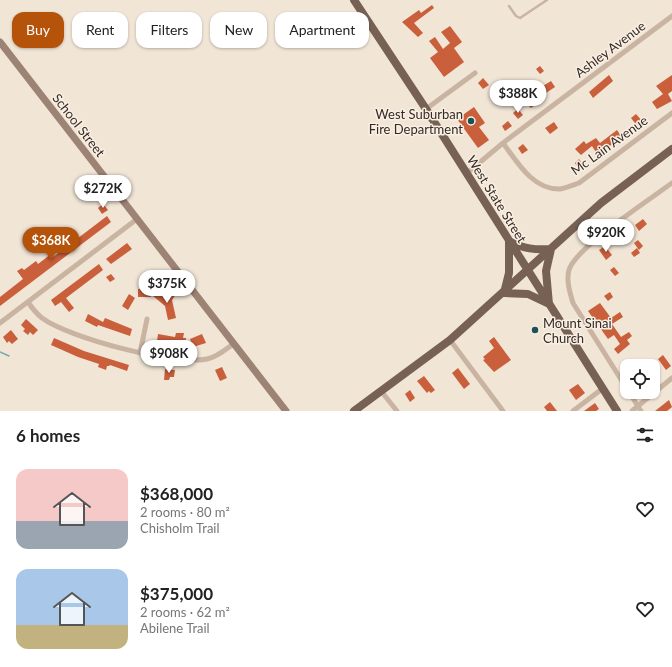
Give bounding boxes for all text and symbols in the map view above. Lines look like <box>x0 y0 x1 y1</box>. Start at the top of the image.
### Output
chip: Buy <box>12 12 64 48</box>
chip: Rent <box>72 12 128 48</box>
chip: Filters <box>136 12 202 48</box>
chip: New <box>210 12 267 48</box>
chip: Apartment <box>275 12 369 48</box>
street label: Ashley Avenue <box>572 17 648 81</box>
pin: $388K <box>490 80 546 114</box>
text: $388K <box>498 85 538 101</box>
street label: School Street <box>49 90 109 160</box>
place label: West Suburban Fire Department <box>369 106 463 137</box>
street label: Mc Lain Avenue <box>568 112 651 178</box>
marker: West Suburban Fire Department <box>466 116 476 126</box>
street label: West State Street <box>464 152 530 246</box>
pin: $272K <box>75 175 131 209</box>
text: $272K <box>83 180 123 196</box>
pin: $920K <box>578 219 634 253</box>
text: $920K <box>586 224 626 240</box>
pin: $368K <box>23 227 79 261</box>
text: $368K <box>31 232 71 248</box>
pin: $375K <box>139 270 195 304</box>
text: $375K <box>147 275 187 291</box>
place label: Mount Sinai Church <box>543 315 612 346</box>
marker: Mount Sinai Church <box>530 325 540 335</box>
pin: $908K <box>141 340 197 374</box>
text: $908K <box>149 345 189 361</box>
map controls <box>620 359 660 399</box>
button: locate <box>620 359 660 399</box>
icon: filters <box>634 424 656 446</box>
text: 6 homes <box>16 425 80 446</box>
text: $368,000 <box>140 483 213 504</box>
icon: home <box>48 485 96 533</box>
icon: heart <box>634 498 656 520</box>
text: 2 rooms · 80 m² <box>140 504 230 520</box>
text: Chisholm Trail <box>140 520 220 536</box>
text: $375,000 <box>140 583 213 604</box>
icon: home <box>48 585 96 633</box>
icon: heart <box>634 598 656 620</box>
text: 2 rooms · 62 m² <box>140 604 230 620</box>
text: Abilene Trail <box>140 620 210 636</box>

